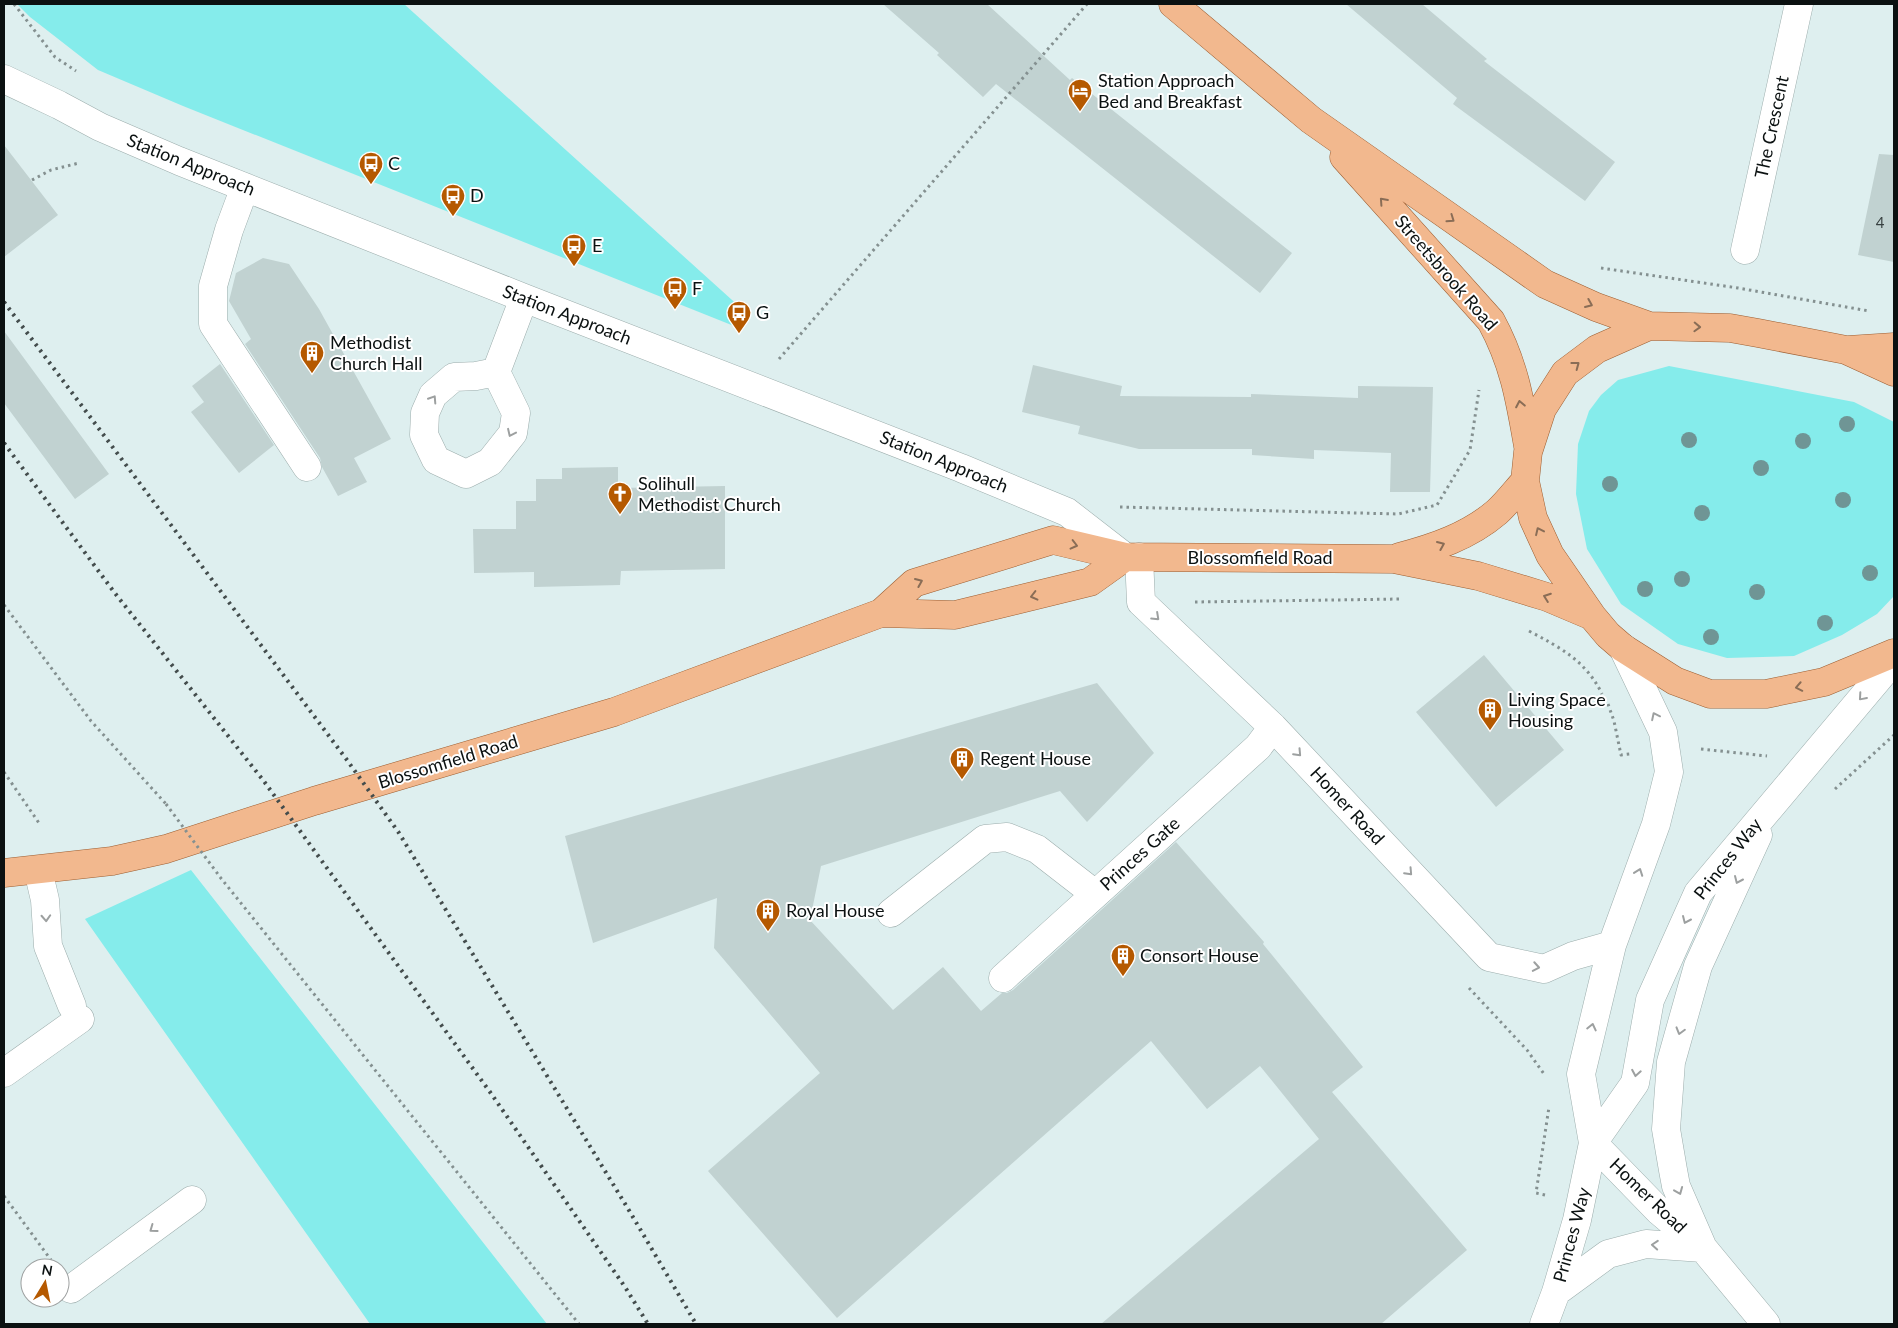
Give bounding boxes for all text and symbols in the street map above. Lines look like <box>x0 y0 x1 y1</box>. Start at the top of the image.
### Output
place label: Station Approach Bed and Breakfast <box>1098 69 1243 112</box>
street label: The Crescent <box>1749 73 1793 180</box>
hotel icon: Station Approach Bed and Breakfast <box>1067 78 1093 112</box>
street label: Station Approach <box>124 128 259 200</box>
bus stop icon: C <box>358 151 384 185</box>
place label: C <box>388 152 400 174</box>
bus stop icon: D <box>440 183 466 217</box>
place label: D <box>470 184 484 206</box>
one-way arrow <box>1380 197 1389 206</box>
street label: Streetsbrook Road <box>1391 210 1503 334</box>
one-way arrow <box>1446 213 1455 222</box>
house number: 4 <box>1876 213 1885 231</box>
bus stop icon: E <box>561 233 587 267</box>
place label: E <box>592 234 602 256</box>
bus stop icon: F <box>662 276 688 310</box>
place label: F <box>692 277 702 299</box>
street label: Station Approach <box>500 279 635 349</box>
one-way arrow <box>1584 297 1593 308</box>
bus stop icon: G <box>726 300 752 334</box>
place label: G <box>756 301 769 323</box>
one-way arrow <box>1694 322 1702 333</box>
place label: Methodist Church Hall <box>330 331 422 374</box>
building icon: Methodist Church Hall <box>299 340 325 374</box>
one-way arrow <box>1570 362 1579 370</box>
one-way arrow <box>427 395 437 404</box>
one-way arrow <box>1516 399 1526 408</box>
street label: Station Approach <box>877 425 1012 497</box>
one-way arrow <box>506 428 517 437</box>
place label: Solihull Methodist Church <box>638 472 781 515</box>
church icon: Solihull Methodist Church <box>607 481 633 515</box>
one-way arrow <box>1534 527 1545 536</box>
one-way arrow <box>1069 539 1078 550</box>
one-way arrow <box>1436 540 1445 551</box>
street label: Blossomfield Road <box>1187 546 1333 568</box>
one-way arrow <box>914 578 923 588</box>
one-way arrow <box>1029 590 1038 601</box>
one-way arrow <box>1543 593 1552 603</box>
one-way arrow <box>1150 611 1159 620</box>
one-way arrow <box>1795 682 1804 692</box>
place label: Living Space Housing <box>1508 688 1606 731</box>
one-way arrow <box>1860 691 1868 700</box>
building icon: Living Space Housing <box>1477 697 1503 731</box>
one-way arrow <box>1651 712 1661 721</box>
street label: Blossomfield Road <box>375 729 520 793</box>
building icon: Regent House <box>949 746 975 780</box>
place label: Regent House <box>980 747 1091 769</box>
one-way arrow <box>1292 748 1301 757</box>
street label: Homer Road <box>1306 762 1389 849</box>
street label: Princes Gate <box>1095 812 1184 895</box>
street label: Princes Way <box>1689 813 1766 903</box>
one-way arrow <box>1403 866 1412 875</box>
one-way arrow <box>1633 868 1643 876</box>
one-way arrow <box>1733 875 1744 884</box>
building icon: Royal House <box>755 898 781 932</box>
place label: Royal House <box>786 899 885 921</box>
one-way arrow <box>41 914 52 922</box>
one-way arrow <box>1681 915 1692 924</box>
building icon: Consort House <box>1110 943 1136 977</box>
place label: Consort House <box>1140 944 1259 966</box>
one-way arrow <box>1532 961 1541 971</box>
one-way arrow <box>1586 1023 1597 1032</box>
one-way arrow <box>1675 1027 1685 1035</box>
one-way arrow <box>1632 1069 1642 1078</box>
street label: Homer Road <box>1606 1153 1692 1237</box>
street label: Princes Way <box>1548 1184 1594 1285</box>
one-way arrow <box>1673 1186 1683 1195</box>
one-way arrow <box>150 1223 159 1231</box>
one-way arrow <box>1650 1239 1658 1250</box>
north arrow <box>20 1258 70 1308</box>
text: N <box>41 1260 54 1279</box>

